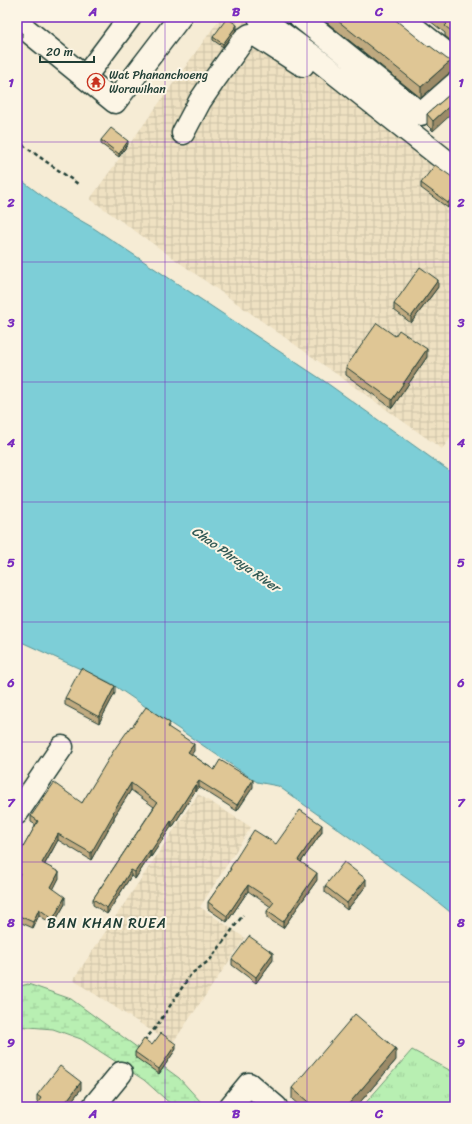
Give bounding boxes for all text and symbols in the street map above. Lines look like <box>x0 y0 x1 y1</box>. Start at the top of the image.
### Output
text: A <box>88 0 97 23</box>
text: B <box>232 0 241 23</box>
text: C <box>374 0 384 23</box>
scale bar <box>40 38 94 64</box>
text: 20 m <box>46 41 73 63</box>
place label: Wat Phananchoeng Worawihan <box>109 64 208 100</box>
text: 1 <box>8 71 14 94</box>
text: 1 <box>458 71 464 94</box>
temple icon: Wat Phananchoeng Worawihan <box>86 72 106 92</box>
text: 2 <box>6 191 15 214</box>
text: 2 <box>456 191 465 214</box>
text: 3 <box>6 311 15 334</box>
text: 3 <box>456 311 465 334</box>
text: 4 <box>6 431 16 454</box>
text: 4 <box>456 431 466 454</box>
water label: Chao Phraya River <box>187 520 287 600</box>
text: 5 <box>7 551 15 574</box>
text: 5 <box>457 551 465 574</box>
text: 6 <box>6 671 15 694</box>
text: 6 <box>456 671 465 694</box>
text: 7 <box>7 791 16 814</box>
text: 7 <box>457 791 466 814</box>
text: 8 <box>6 911 15 934</box>
district label: BAN KHAN RUEA <box>47 911 167 936</box>
text: 8 <box>456 911 465 934</box>
text: 9 <box>7 1031 15 1054</box>
text: 9 <box>457 1031 465 1054</box>
text: A <box>88 1102 97 1124</box>
text: B <box>232 1102 241 1124</box>
text: C <box>374 1102 384 1124</box>

